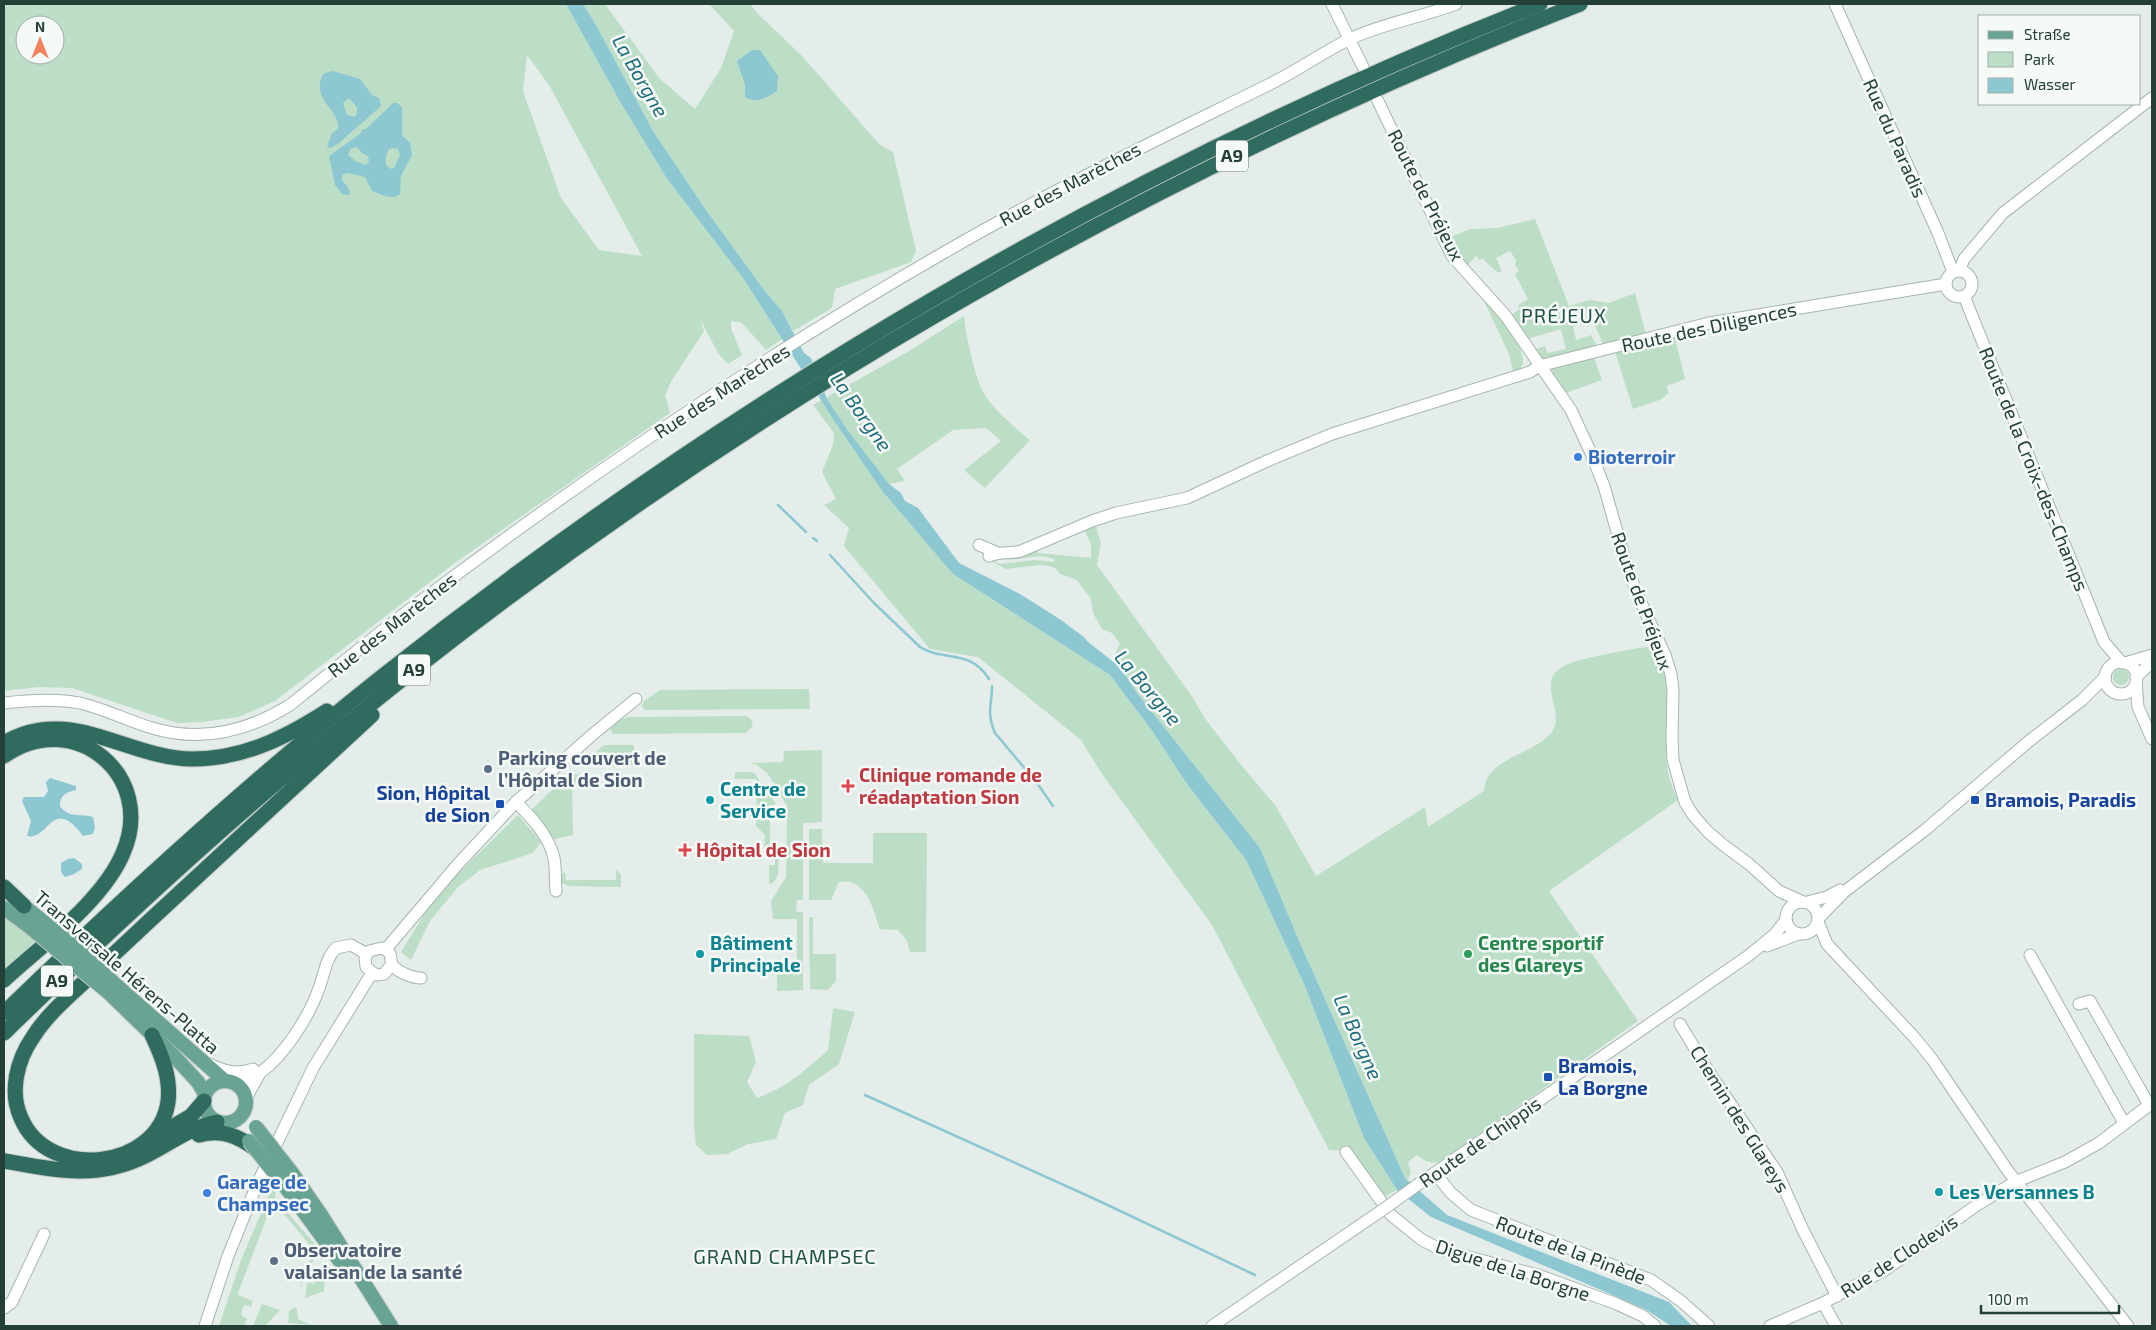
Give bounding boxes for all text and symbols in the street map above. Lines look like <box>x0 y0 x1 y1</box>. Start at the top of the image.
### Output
north arrow <box>15 15 65 65</box>
legend <box>1978 15 2141 105</box>
text: N <box>35 18 45 35</box>
text: Straße <box>2024 25 2070 43</box>
water label: La Borgne <box>608 30 674 121</box>
text: Park <box>2024 50 2055 68</box>
street label: Rue du Paradis <box>1859 75 1932 201</box>
text: Wasser <box>2024 75 2076 93</box>
street label: Route de Préjeux <box>1383 125 1470 265</box>
street label: Rue des Marèches <box>995 137 1144 231</box>
road number: A9 <box>1216 140 1248 172</box>
street label: Route des Diligences <box>1619 297 1799 356</box>
district label: PRÉJEUX <box>1521 303 1607 327</box>
street label: Rue des Marèches <box>650 338 794 443</box>
street label: Route de la Croix-des-Champs <box>1975 343 2094 594</box>
water label: La Borgne <box>826 367 898 456</box>
place label: Bioterroir <box>1588 445 1676 468</box>
marker: Bioterroir <box>1572 451 1584 463</box>
street label: Route de Préjeux <box>1607 529 1678 673</box>
street label: Rue des Marèches <box>323 567 461 682</box>
water label: La Borgne <box>1110 645 1187 730</box>
road number: A9 <box>398 654 430 686</box>
place label: Parking couvert de l’Hôpital de Sion <box>498 746 667 791</box>
marker: Parking couvert de l’Hôpital de Sion <box>482 763 494 775</box>
place label: Clinique romande de réadaptation Sion <box>859 763 1042 808</box>
place label: Centre de Service <box>720 777 806 822</box>
marker: Clinique romande de réadaptation Sion <box>841 779 855 793</box>
place label: Sion, Hôpital de Sion <box>376 781 491 826</box>
place label: Bramois, Paradis <box>1985 788 2136 811</box>
marker: Centre de Service <box>704 794 716 806</box>
marker: Bramois, Paradis <box>1969 794 1981 806</box>
marker: Sion, Hôpital de Sion <box>494 798 506 810</box>
place label: Hôpital de Sion <box>696 838 831 861</box>
marker: Hôpital de Sion <box>678 843 692 857</box>
street label: Transversale Hérens-Platta <box>30 885 225 1058</box>
place label: Bâtiment Principale <box>710 931 801 976</box>
place label: Centre sportif des Glareys <box>1478 931 1605 977</box>
marker: Bâtiment Principale <box>694 948 706 960</box>
marker: Centre sportif des Glareys <box>1462 948 1474 960</box>
road number: A9 <box>41 966 73 996</box>
water label: La Borgne <box>1329 990 1389 1083</box>
street label: Chemin des Glareys <box>1686 1041 1795 1196</box>
place label: Bramois, La Borgne <box>1558 1054 1648 1099</box>
marker: Bramois, La Borgne <box>1542 1071 1554 1083</box>
street label: Route de Chippis <box>1414 1091 1545 1192</box>
place label: Garage de Champsec <box>217 1170 309 1215</box>
place label: Les Versannes B <box>1949 1180 2095 1203</box>
marker: Les Versannes B <box>1933 1186 1945 1198</box>
marker: Garage de Champsec <box>201 1187 213 1199</box>
street label: Rue de Clodevis <box>1836 1209 1962 1302</box>
street label: Route de la Pinède <box>1493 1210 1649 1289</box>
street label: Digue de la Borgne <box>1433 1234 1593 1305</box>
place label: Observatoire valaisan de la santé <box>284 1238 463 1283</box>
district label: GRAND CHAMPSEC <box>693 1244 877 1268</box>
marker: Observatoire valaisan de la santé <box>268 1255 280 1267</box>
scale bar <box>1981 1282 2118 1314</box>
text: 100 m <box>1988 1290 2029 1308</box>

